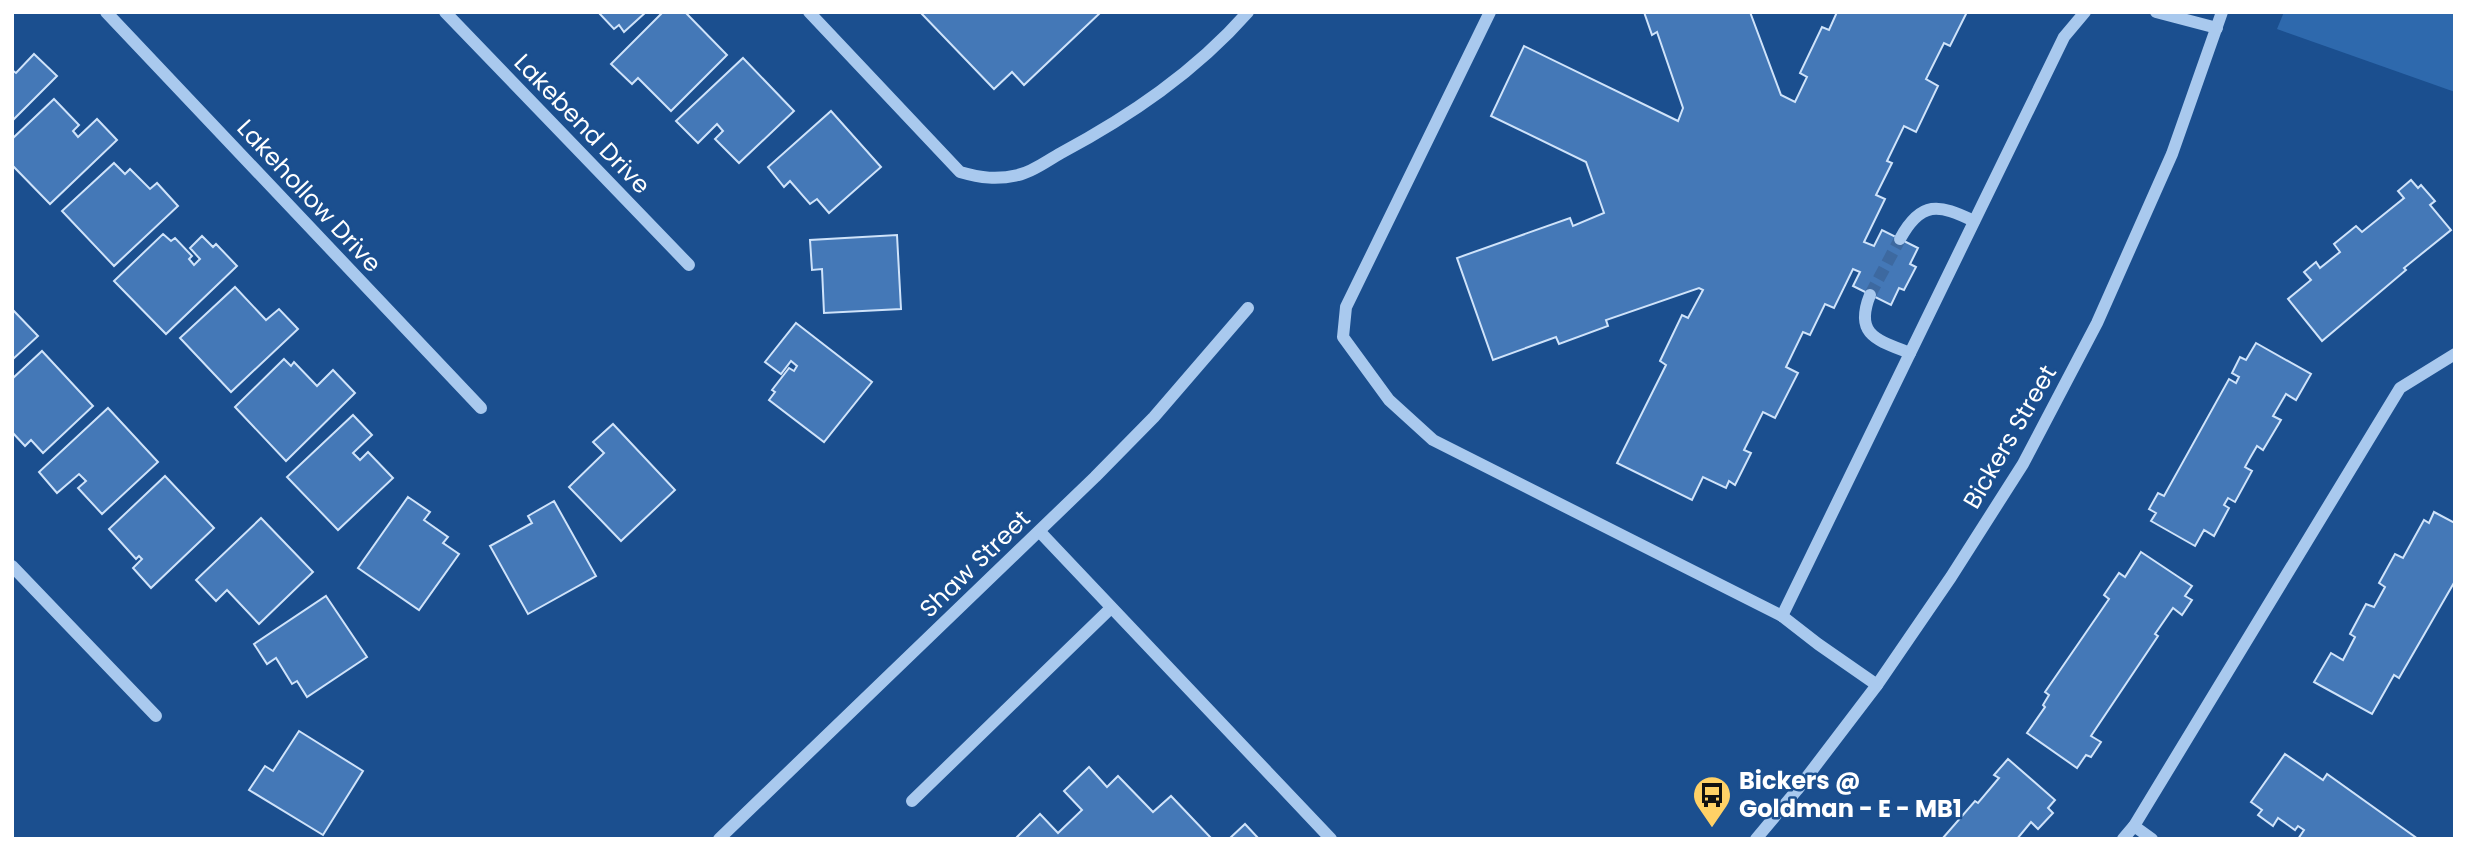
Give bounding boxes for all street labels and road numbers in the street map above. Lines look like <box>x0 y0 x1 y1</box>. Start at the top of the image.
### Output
street label: Lakebend Drive <box>507 46 658 201</box>
street label: Lakehollow Drive <box>230 112 389 279</box>
street label: Bickers Street <box>1955 359 2064 515</box>
street label: Shaw Street <box>912 502 1037 625</box>

